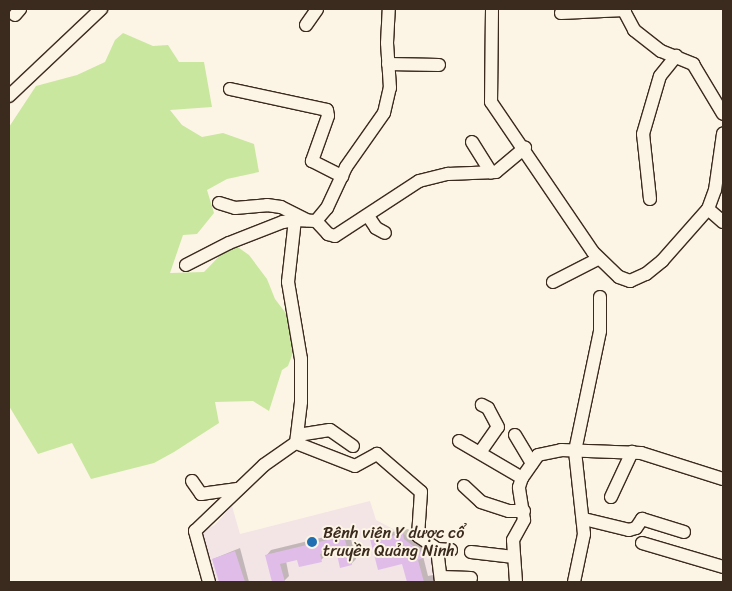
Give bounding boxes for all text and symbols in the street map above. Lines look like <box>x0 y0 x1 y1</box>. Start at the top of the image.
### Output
place label: Bệnh viện Y dược cổ truyền Quảng Ninh <box>323 523 464 561</box>
marker: Bệnh viện Y dược cổ truyền Quảng Ninh <box>305 535 319 549</box>

